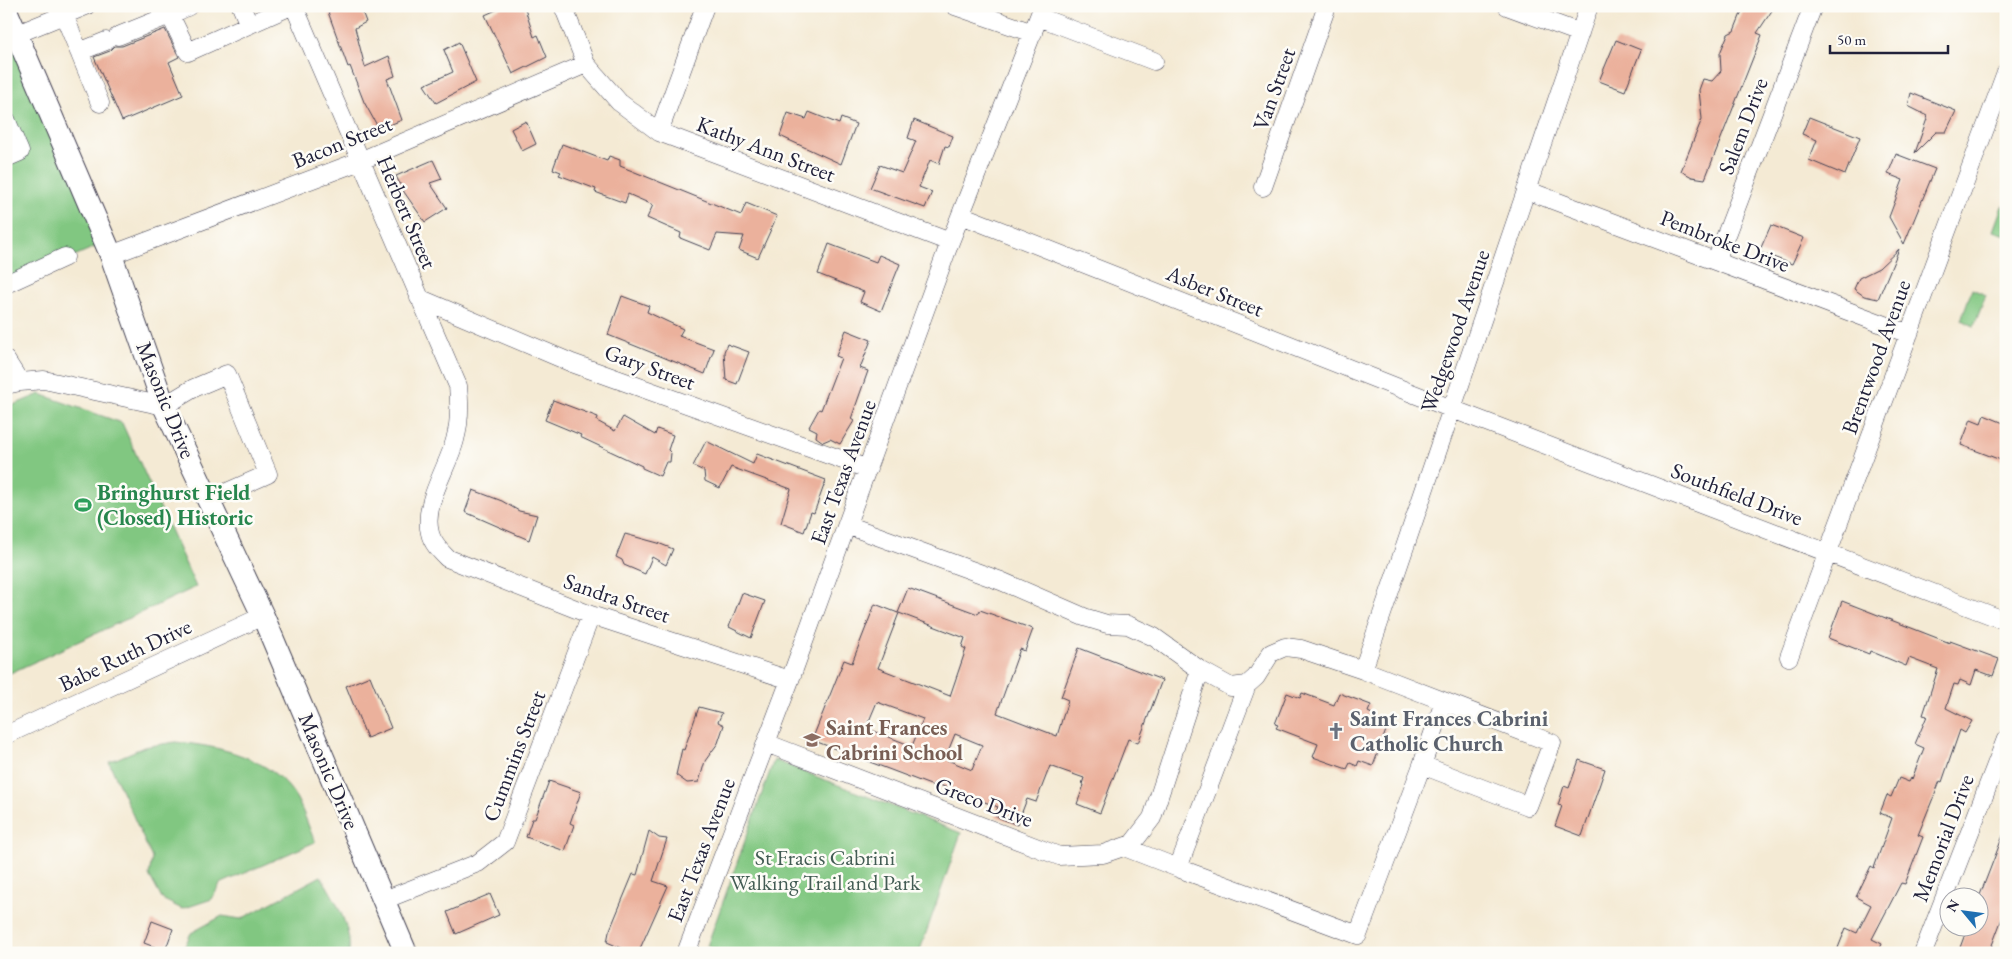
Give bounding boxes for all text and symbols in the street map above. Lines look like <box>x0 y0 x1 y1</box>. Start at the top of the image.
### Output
scale bar <box>1830 22 1947 54</box>
text: 50 m <box>1837 30 1866 49</box>
street label: Van Street <box>1246 44 1302 134</box>
street label: Salem Drive <box>1711 73 1775 179</box>
street label: Bacon Street <box>288 109 396 175</box>
street label: Kathy Ann Street <box>692 109 840 189</box>
street label: Herbert Street <box>370 151 444 273</box>
street label: Pembroke Drive <box>1656 203 1794 279</box>
street label: Wedgewood Avenue <box>1414 245 1497 416</box>
street label: Asber Street <box>1161 258 1268 324</box>
street label: Brentwood Avenue <box>1835 275 1918 438</box>
street label: Masonic Drive <box>129 337 203 463</box>
street label: Gary Street <box>601 337 699 397</box>
street label: East Texas Avenue <box>803 395 883 549</box>
street label: Southfield Drive <box>1667 456 1807 533</box>
place label: Bringhurst Field (Closed) Historic <box>97 478 253 532</box>
sports icon: Bringhurst Field (Closed) Historic <box>73 495 93 515</box>
street label: Sandra Street <box>560 566 674 630</box>
street label: Babe Ruth Drive <box>54 611 196 698</box>
street label: Cummins Street <box>476 686 552 826</box>
place label: Saint Frances Cabrini Catholic Church <box>1350 704 1549 758</box>
street label: Masonic Drive <box>292 708 367 834</box>
place label: Saint Frances Cabrini School <box>826 713 963 767</box>
church icon: Saint Frances Cabrini Catholic Church <box>1326 721 1346 741</box>
school or university icon: Saint Frances Cabrini School <box>802 730 822 750</box>
street label: Greco Drive <box>931 770 1037 834</box>
street label: Memorial Drive <box>1905 770 1981 906</box>
street label: East Texas Avenue <box>660 773 742 926</box>
park label: St Fracis Cabrini Walking Trail and Park <box>730 843 921 897</box>
north arrow <box>1940 886 1990 936</box>
text: N <box>1942 896 1964 915</box>

